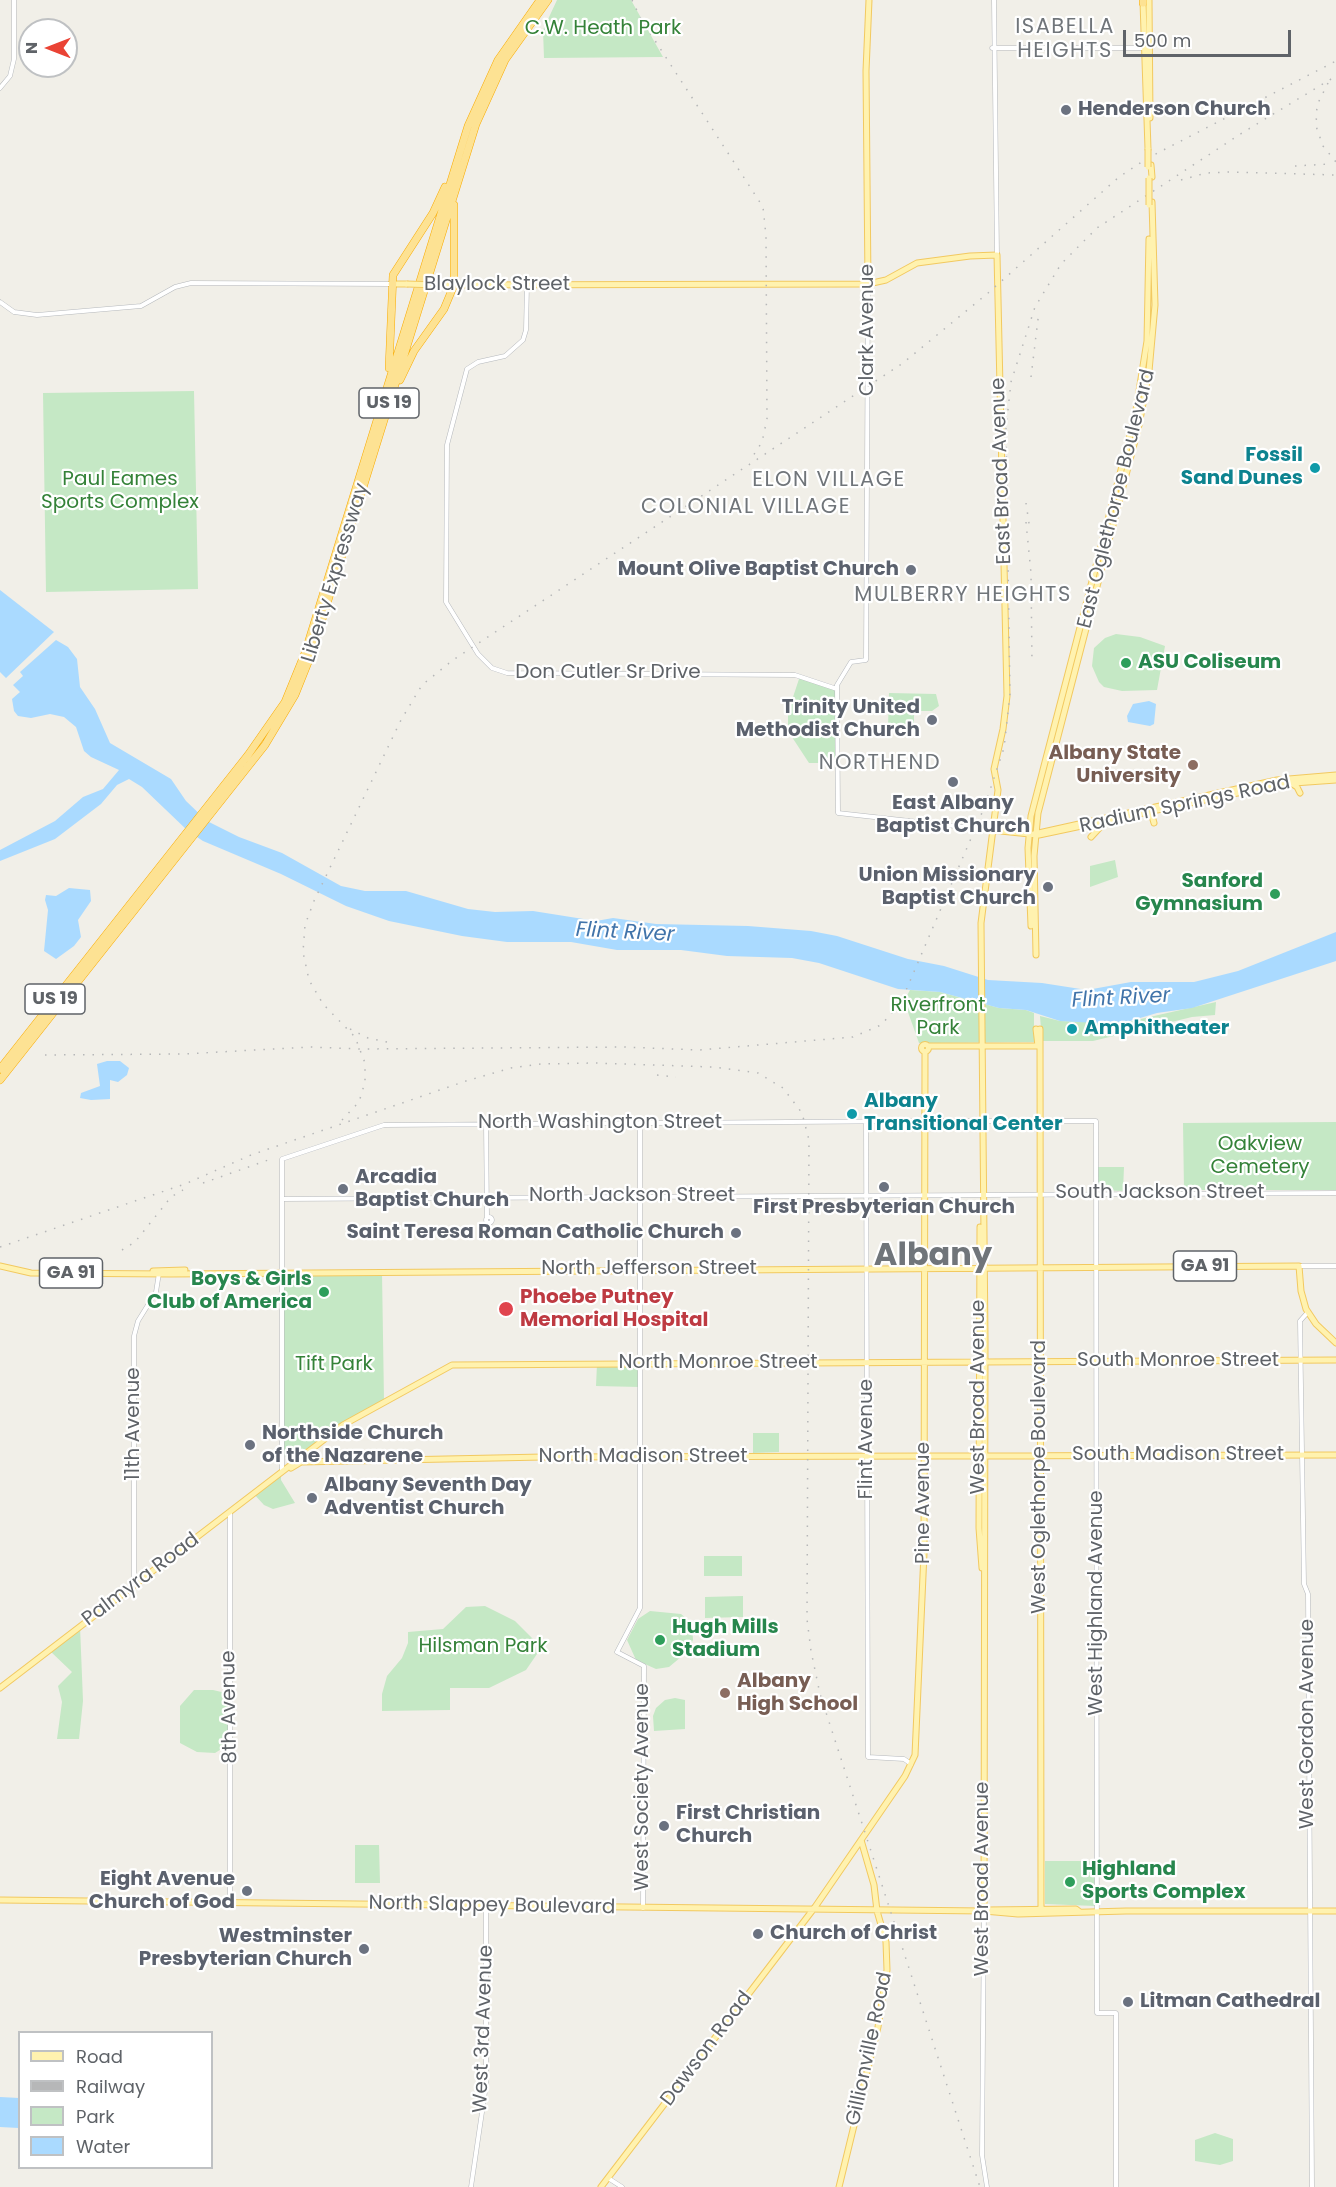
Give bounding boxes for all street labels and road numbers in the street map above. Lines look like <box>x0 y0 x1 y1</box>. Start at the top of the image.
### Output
street label: Clark Avenue <box>856 264 880 396</box>
street label: Blaylock Street <box>424 273 570 297</box>
street label: East Oglethorpe Boulevard <box>1073 367 1161 631</box>
street label: East Broad Avenue <box>987 377 1017 565</box>
road number: US 19 <box>359 388 419 418</box>
street label: Liberty Expressway <box>297 481 375 665</box>
street label: Don Cutler Sr Drive <box>515 661 701 685</box>
street label: Radium Springs Road <box>1078 771 1292 839</box>
road number: US 19 <box>25 984 85 1014</box>
street label: North Washington Street <box>478 1111 722 1135</box>
street label: South Jackson Street <box>1055 1181 1265 1205</box>
street label: North Jackson Street <box>529 1184 735 1208</box>
road number: GA 91 <box>1174 1251 1236 1281</box>
street label: North Jefferson Street <box>541 1257 757 1281</box>
road number: GA 91 <box>40 1258 103 1288</box>
street label: West Broad Avenue <box>967 1300 991 1494</box>
street label: West Oglethorpe Boulevard <box>1028 1340 1052 1614</box>
street label: South Monroe Street <box>1077 1349 1279 1373</box>
street label: North Monroe Street <box>618 1351 818 1375</box>
street label: 11th Avenue <box>122 1367 146 1481</box>
street label: Flint Avenue <box>855 1379 879 1499</box>
street label: Pine Avenue <box>912 1442 936 1564</box>
street label: South Madison Street <box>1072 1443 1284 1467</box>
street label: North Madison Street <box>539 1445 747 1469</box>
street label: West Highland Avenue <box>1085 1490 1109 1716</box>
street label: Palmyra Road <box>78 1528 204 1632</box>
street label: West Gordon Avenue <box>1296 1619 1320 1829</box>
street label: 8th Avenue <box>217 1650 243 1764</box>
street label: West Society Avenue <box>631 1683 655 1891</box>
street label: West Broad Avenue <box>971 1782 995 1976</box>
street label: North Slappey Boulevard <box>368 1892 616 1920</box>
street label: West 3rd Avenue <box>469 1945 499 2113</box>
street label: Gillionville Road <box>842 1970 898 2128</box>
street label: Dawson Road <box>656 1987 758 2111</box>

